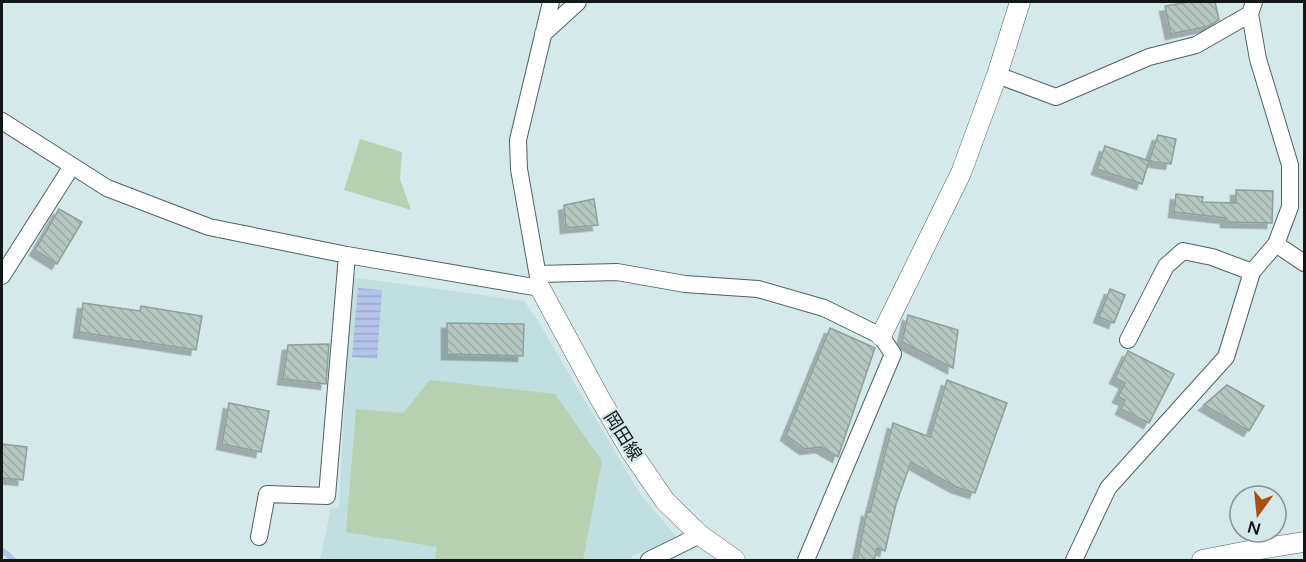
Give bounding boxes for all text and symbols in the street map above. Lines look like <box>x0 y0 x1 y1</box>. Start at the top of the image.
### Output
street label: 岡田線 <box>599 407 647 465</box>
north arrow <box>1228 484 1288 544</box>
text: N <box>1246 516 1263 539</box>

